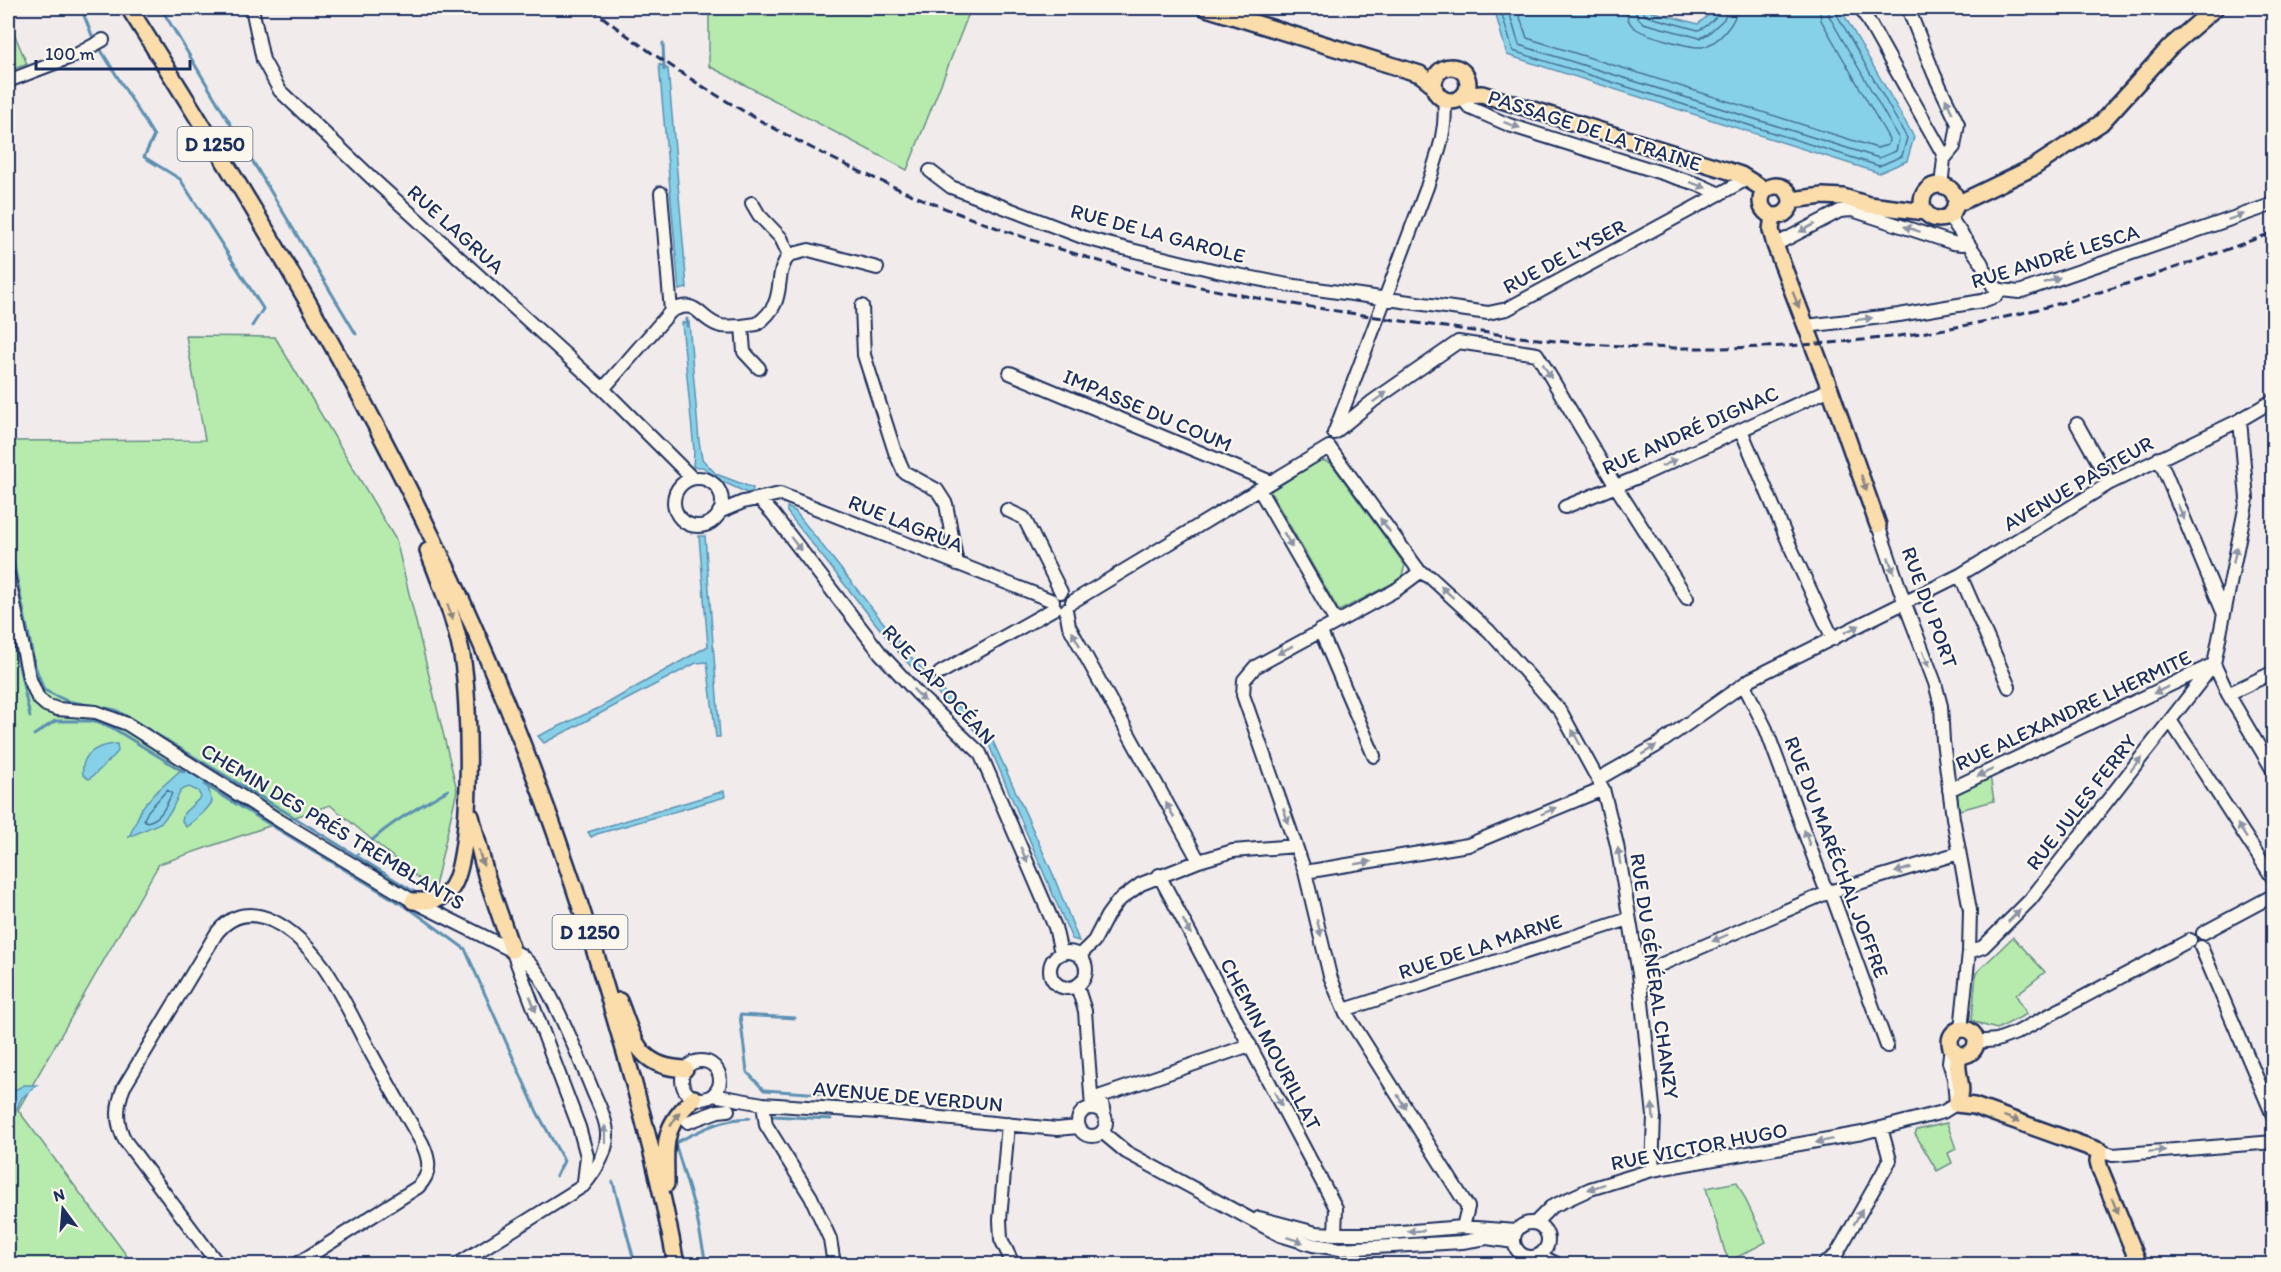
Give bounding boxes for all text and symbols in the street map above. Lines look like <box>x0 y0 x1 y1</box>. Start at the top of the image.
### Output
scale bar <box>36 33 190 71</box>
text: 100 m <box>45 43 95 65</box>
street label: PASSAGE DE LA TRAINE <box>1485 84 1705 176</box>
one-way arrow <box>1945 98 1954 115</box>
one-way arrow <box>1503 121 1521 131</box>
road number: D 1250 <box>178 127 252 161</box>
street label: RUE LAGRUA <box>402 179 510 279</box>
one-way arrow <box>1689 180 1707 190</box>
street label: RUE DE LA GAROLE <box>1068 198 1248 268</box>
one-way arrow <box>2227 212 2245 222</box>
street label: RUE DE L'YSER <box>1498 213 1630 299</box>
street label: RUE ANDRÉ LESCA <box>1968 218 2143 293</box>
one-way arrow <box>1799 223 1816 233</box>
one-way arrow <box>1903 223 1921 233</box>
one-way arrow <box>2043 275 2061 284</box>
one-way arrow <box>1792 291 1801 309</box>
one-way arrow <box>1855 315 1874 324</box>
street label: IMPASSE DU COUM <box>1060 363 1236 457</box>
one-way arrow <box>1542 363 1552 380</box>
street label: RUE ANDRÉ DIGNAC <box>1598 380 1782 480</box>
one-way arrow <box>1371 391 1387 403</box>
street label: AVENUE PASTEUR <box>1999 430 2157 536</box>
one-way arrow <box>1660 458 1677 467</box>
one-way arrow <box>1860 474 1870 492</box>
street label: RUE LAGRUA <box>845 489 968 558</box>
one-way arrow <box>2177 503 2186 521</box>
one-way arrow <box>1379 517 1391 533</box>
one-way arrow <box>1283 532 1294 548</box>
one-way arrow <box>790 536 802 551</box>
street label: RUE DU PORT <box>1897 543 1964 671</box>
one-way arrow <box>2231 545 2240 564</box>
one-way arrow <box>1887 556 1896 574</box>
one-way arrow <box>1440 586 1455 599</box>
one-way arrow <box>446 603 456 621</box>
street label: RUE CAP OCÉAN <box>877 619 1001 749</box>
one-way arrow <box>1843 625 1861 635</box>
one-way arrow <box>1071 630 1081 647</box>
street label: RUE ALEXANDRE LHERMITE <box>1951 644 2195 776</box>
one-way arrow <box>1276 645 1293 655</box>
one-way arrow <box>1921 650 1931 668</box>
one-way arrow <box>2152 685 2169 694</box>
one-way arrow <box>912 687 926 701</box>
one-way arrow <box>1571 729 1581 746</box>
street label: RUE JULES FERRY <box>2020 729 2142 875</box>
street label: RUE DU MARÉCHAL JOFFRE <box>1779 733 1895 981</box>
street label: CHEMIN DES PRÉS TREMBLANTS <box>197 737 469 915</box>
one-way arrow <box>1641 744 1657 755</box>
one-way arrow <box>2129 756 2142 772</box>
one-way arrow <box>1976 769 1993 778</box>
one-way arrow <box>1165 801 1175 818</box>
one-way arrow <box>1541 806 1559 816</box>
one-way arrow <box>1281 807 1291 825</box>
one-way arrow <box>2236 823 2247 840</box>
one-way arrow <box>1801 829 1811 847</box>
one-way arrow <box>1019 846 1029 864</box>
one-way arrow <box>1614 847 1623 866</box>
one-way arrow <box>477 849 486 867</box>
street label: RUE DU GÉNÉRAL CHANZY <box>1625 851 1685 1101</box>
one-way arrow <box>1353 858 1372 867</box>
one-way arrow <box>1894 866 1912 875</box>
street label: RUE DE LA MARNE <box>1395 908 1565 984</box>
one-way arrow <box>2006 910 2020 924</box>
road number: D 1250 <box>552 915 628 949</box>
one-way arrow <box>1182 918 1192 935</box>
one-way arrow <box>1314 919 1324 938</box>
one-way arrow <box>1711 933 1729 943</box>
street label: CHEMIN MOURILLAT <box>1215 954 1327 1134</box>
one-way arrow <box>529 995 538 1013</box>
street label: AVENUE DE VERDUN <box>812 1075 1004 1117</box>
one-way arrow <box>1273 1090 1283 1108</box>
one-way arrow <box>1397 1094 1408 1111</box>
one-way arrow <box>1648 1102 1657 1121</box>
one-way arrow <box>670 1110 681 1127</box>
one-way arrow <box>2003 1115 2021 1125</box>
street label: RUE VICTOR HUGO <box>1609 1117 1789 1175</box>
one-way arrow <box>600 1124 610 1143</box>
one-way arrow <box>1814 1137 1833 1146</box>
one-way arrow <box>2148 1146 2167 1156</box>
north arrow <box>33 1179 93 1239</box>
one-way arrow <box>1587 1183 1605 1192</box>
text: N <box>51 1184 67 1206</box>
one-way arrow <box>2110 1198 2120 1216</box>
one-way arrow <box>1853 1209 1863 1226</box>
one-way arrow <box>1407 1227 1426 1236</box>
one-way arrow <box>1286 1236 1304 1245</box>

